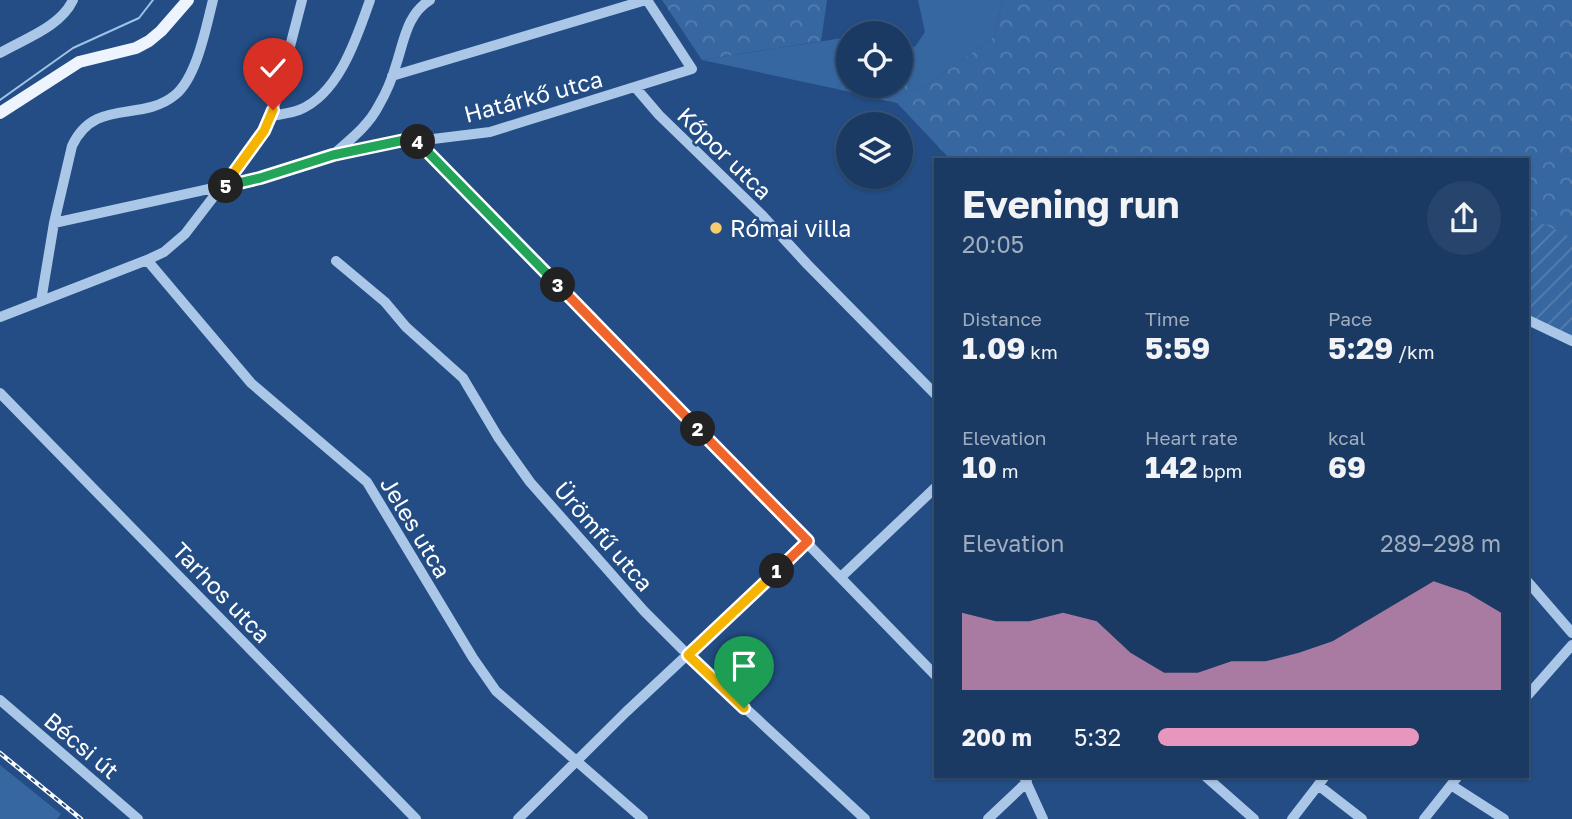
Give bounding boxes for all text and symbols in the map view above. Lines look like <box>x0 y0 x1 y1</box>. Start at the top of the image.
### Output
map controls <box>836 21 913 189</box>
button: locate <box>836 21 913 98</box>
pin <box>243 38 303 110</box>
icon: check <box>254 49 292 87</box>
street label: Határkő utca <box>461 64 605 128</box>
street label: Kőpor utca <box>672 101 778 205</box>
button: layers <box>836 112 913 189</box>
pin: 4 <box>400 124 436 160</box>
text: 4 <box>412 130 423 153</box>
pin: 5 <box>208 168 244 204</box>
text: 5 <box>220 174 231 197</box>
text: Evening run <box>962 181 1180 226</box>
button: share <box>1427 181 1501 255</box>
place label: Római villa <box>730 214 851 242</box>
marker: Római villa <box>708 220 724 236</box>
text: 20:05 <box>962 230 1024 258</box>
pin: 3 <box>540 268 576 302</box>
text: 3 <box>552 273 563 296</box>
text: Distance <box>962 307 1042 330</box>
text: Time <box>1145 307 1190 330</box>
text: Pace <box>1328 307 1372 330</box>
text: 1.09 <box>962 330 1026 366</box>
text: 5:59 <box>1145 330 1210 366</box>
text: 5:29 <box>1328 330 1393 366</box>
text: km <box>1026 340 1058 363</box>
text: /km <box>1393 340 1435 363</box>
pin: 2 <box>680 412 716 446</box>
text: 2 <box>692 417 703 440</box>
text: Elevation <box>962 426 1047 449</box>
text: Heart rate <box>1145 426 1238 449</box>
text: kcal <box>1328 426 1366 449</box>
text: 10 <box>962 449 997 485</box>
text: 142 <box>1145 449 1198 485</box>
text: 69 <box>1328 449 1366 485</box>
text: m <box>997 459 1019 482</box>
text: bpm <box>1198 459 1242 482</box>
street label: Jeles utca <box>375 471 457 583</box>
street label: Ürömfű utca <box>549 475 659 597</box>
text: Elevation <box>962 529 1064 557</box>
text: 289–298 m <box>1380 529 1501 557</box>
street label: Tarhos utca <box>167 536 277 648</box>
pin: 1 <box>760 554 794 588</box>
text: 1 <box>772 559 781 582</box>
pin <box>714 636 774 708</box>
icon: arrive <box>725 647 763 685</box>
street label: Bécsi út <box>39 706 125 784</box>
text: 200 m <box>962 723 1032 751</box>
text: 5:32 <box>1074 723 1121 751</box>

